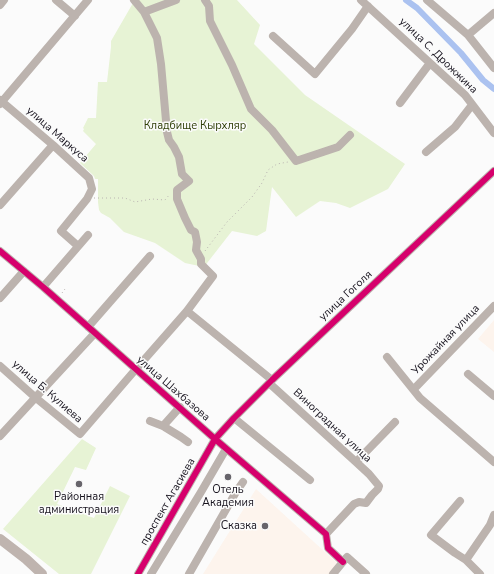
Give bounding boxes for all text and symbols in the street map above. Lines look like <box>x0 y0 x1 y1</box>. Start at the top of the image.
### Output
street label: улица С. Дрожжина <box>396 15 480 97</box>
street label: улица Маркуса <box>23 104 91 166</box>
park label: Кладбище Кырхляр <box>144 119 246 133</box>
street label: улица Гоголя <box>317 268 375 324</box>
street label: Урожайная улица <box>409 302 483 378</box>
street label: улица Шахбазова <box>134 354 212 424</box>
street label: улица Б. Кулиева <box>9 358 85 426</box>
street label: Виноградная улица <box>290 386 374 466</box>
street label: проспект Агасиева <box>138 456 198 548</box>
marker: Отель Академия <box>223 472 233 482</box>
marker: Районная администрация <box>74 479 84 489</box>
place label: Отель Академия <box>202 483 254 509</box>
place label: Районная администрация <box>39 490 119 516</box>
place label: Сказка <box>221 519 257 533</box>
marker: Сказка <box>260 521 270 531</box>

